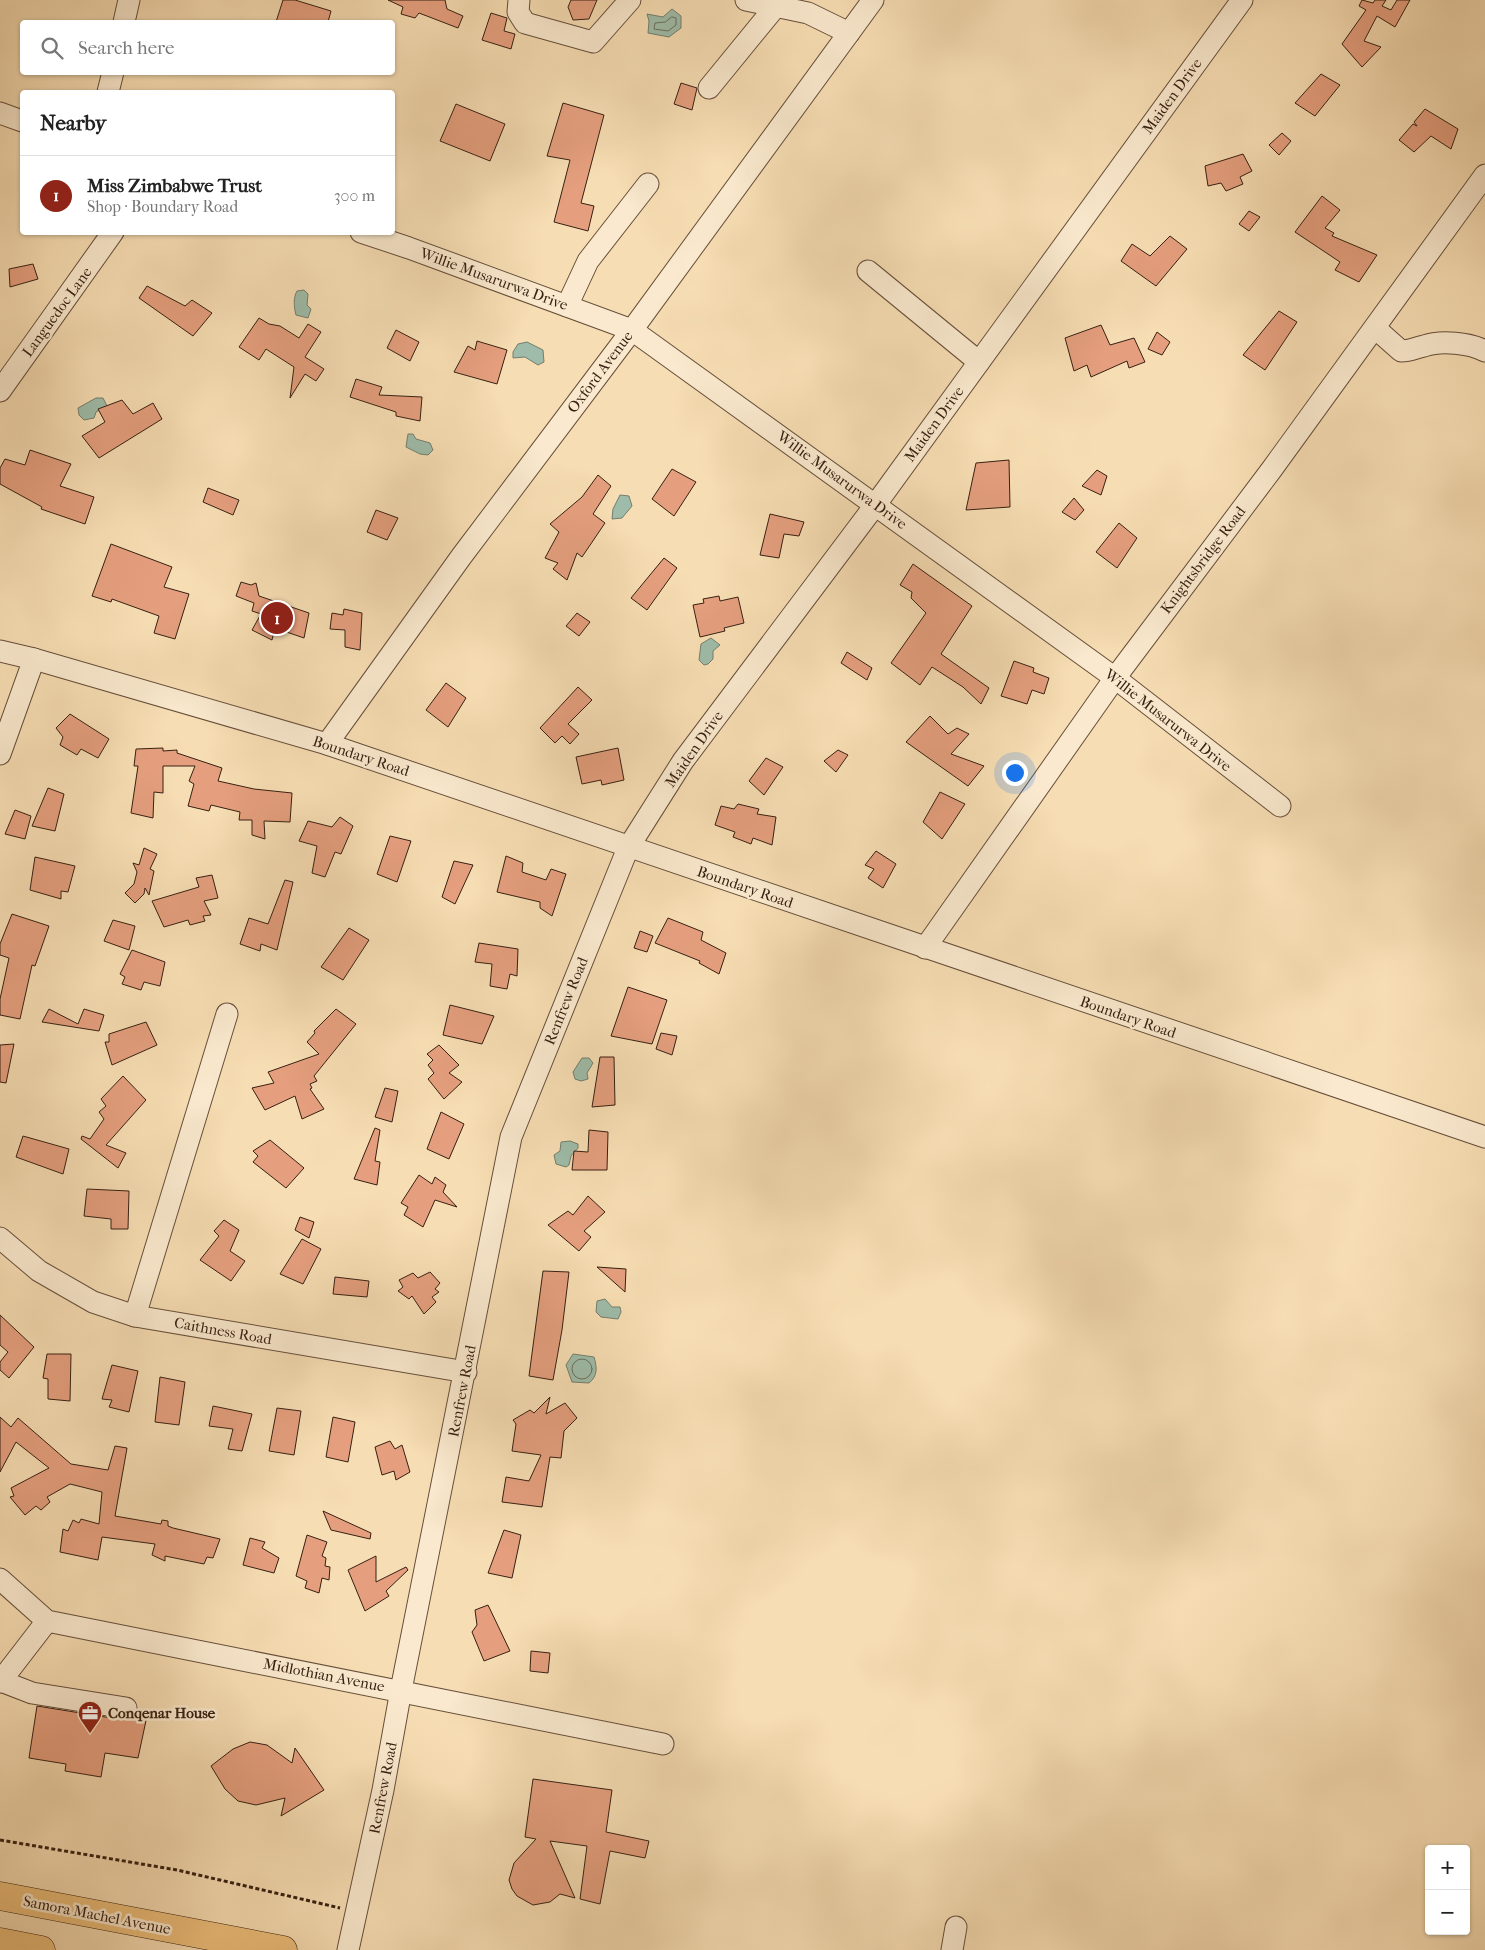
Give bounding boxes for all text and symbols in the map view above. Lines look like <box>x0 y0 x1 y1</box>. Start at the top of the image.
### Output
search box <box>20 20 395 75</box>
icon: search <box>38 34 66 62</box>
text: Search here <box>78 37 174 59</box>
street label: Maiden Drive <box>1139 54 1206 137</box>
text: Nearby <box>40 111 106 135</box>
text: Miss Zimbabwe Trust <box>87 175 262 197</box>
text: 1 <box>53 186 59 205</box>
text: 300 m <box>334 186 375 205</box>
text: Shop · Boundary Road <box>87 197 238 216</box>
street label: Willie Musarurwa Drive <box>417 244 571 314</box>
street label: Languedoc Lane <box>18 263 96 360</box>
street label: Oxford Avenue <box>563 327 637 416</box>
street label: Maiden Drive <box>901 382 968 465</box>
street label: Willie Musarurwa Drive <box>773 426 911 533</box>
street label: Knightsbridge Road <box>1157 502 1250 617</box>
pin: 1 <box>261 599 293 637</box>
street label: Willie Musarurwa Drive <box>1100 664 1235 775</box>
street label: Maiden Drive <box>661 707 727 791</box>
street label: Boundary Road <box>310 732 412 780</box>
your location <box>1002 760 1028 786</box>
street label: Boundary Road <box>695 862 796 912</box>
street label: Renfrew Road <box>540 954 592 1048</box>
street label: Boundary Road <box>1078 992 1179 1042</box>
street label: Caithness Road <box>173 1314 274 1349</box>
street label: Renfrew Road <box>444 1343 480 1438</box>
street label: Midlothian Avenue <box>262 1654 387 1696</box>
office icon: Conqenar House <box>77 1700 103 1734</box>
place label: Conqenar House <box>108 1704 216 1722</box>
street label: Renfrew Road <box>365 1740 401 1835</box>
map controls <box>1425 1845 1470 1935</box>
button: + <box>1425 1845 1470 1890</box>
button: − <box>1425 1890 1470 1935</box>
street label: Samora Machel Avenue <box>22 1892 173 1938</box>

